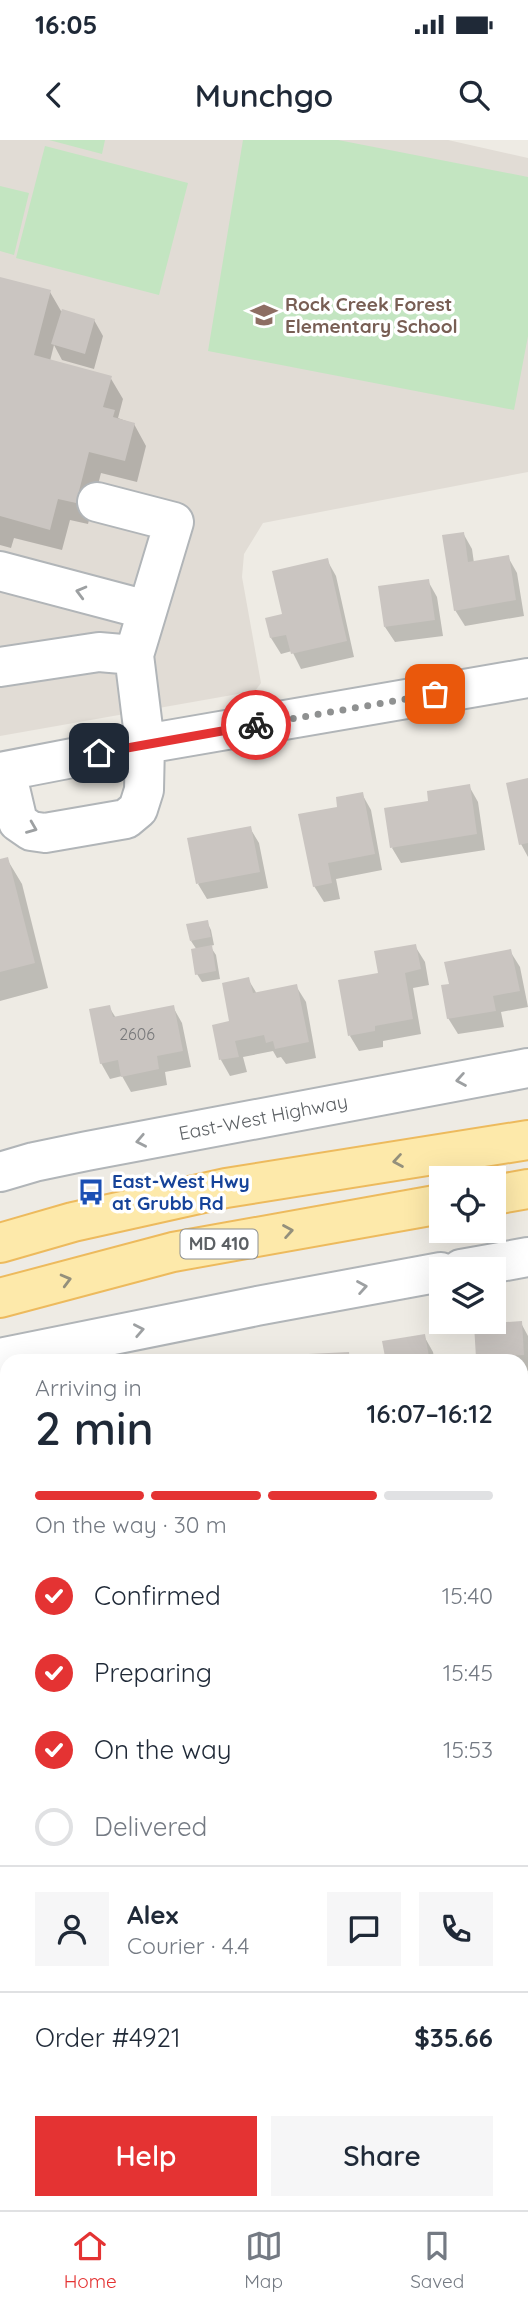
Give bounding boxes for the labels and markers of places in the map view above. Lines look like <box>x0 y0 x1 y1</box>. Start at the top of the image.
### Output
place label: Rock Creek Forest Elementary School <box>285 292 458 338</box>
school or university icon: Rock Creek Forest Elementary School <box>249 300 279 330</box>
pin <box>405 664 465 724</box>
pin <box>69 723 129 783</box>
place label: East-West Hwy at Grubb Rd <box>112 1169 250 1215</box>
bus stop icon: East-West Hwy at Grubb Rd <box>76 1177 106 1207</box>

